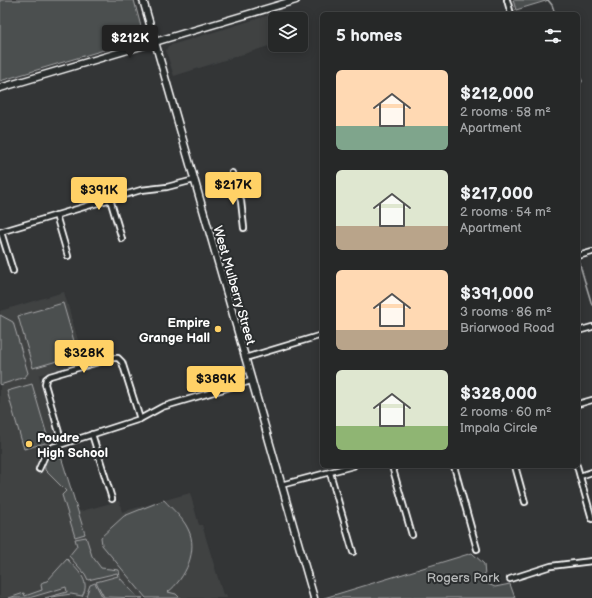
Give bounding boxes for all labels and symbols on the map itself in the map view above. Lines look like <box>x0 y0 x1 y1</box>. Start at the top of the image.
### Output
pin: $212K <box>102 25 158 59</box>
pin: $217K <box>205 172 261 206</box>
pin: $391K <box>71 177 127 211</box>
street label: West Mulberry Street <box>209 224 259 347</box>
place label: Empire Grange Hall <box>139 315 211 346</box>
marker: Empire Grange Hall <box>213 324 223 334</box>
pin: $328K <box>56 340 112 374</box>
pin: $389K <box>188 366 244 400</box>
place label: Poudre High School <box>37 430 108 461</box>
marker: Poudre High School <box>24 439 34 449</box>
park label: Rogers Park <box>427 570 500 586</box>

